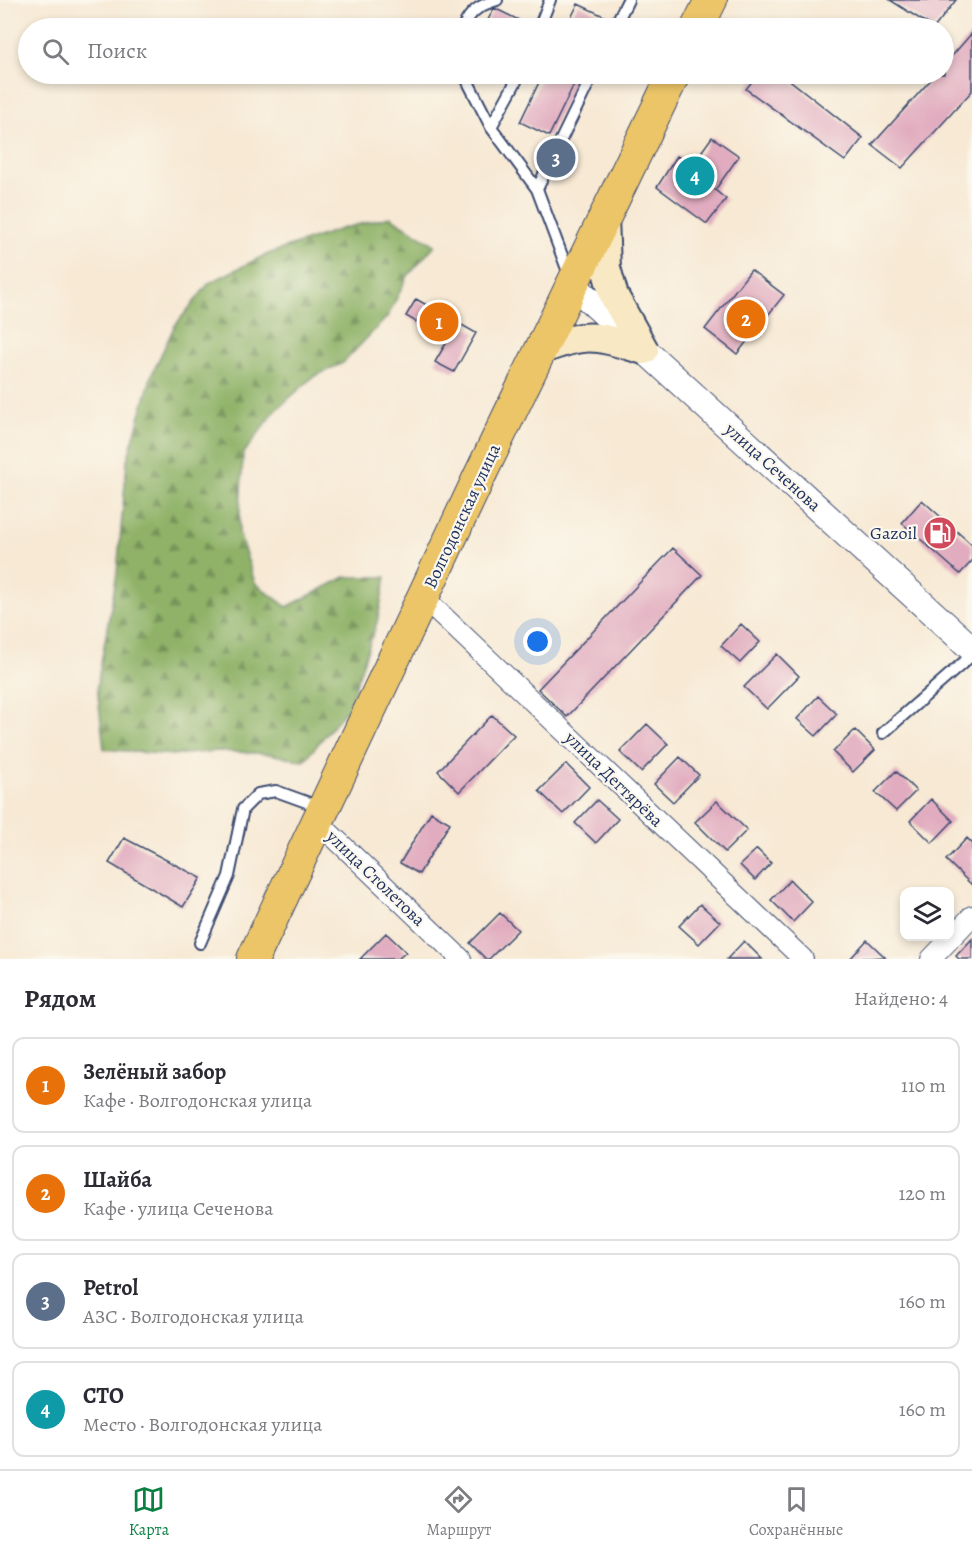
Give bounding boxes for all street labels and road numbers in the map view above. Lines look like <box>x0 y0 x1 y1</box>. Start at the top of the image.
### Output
street label: улица Сеченова <box>719 417 827 517</box>
street label: Волгодонская улица <box>418 439 506 592</box>
street label: улица Дегтярёва <box>559 725 669 833</box>
street label: улица Столетова <box>321 824 431 932</box>

